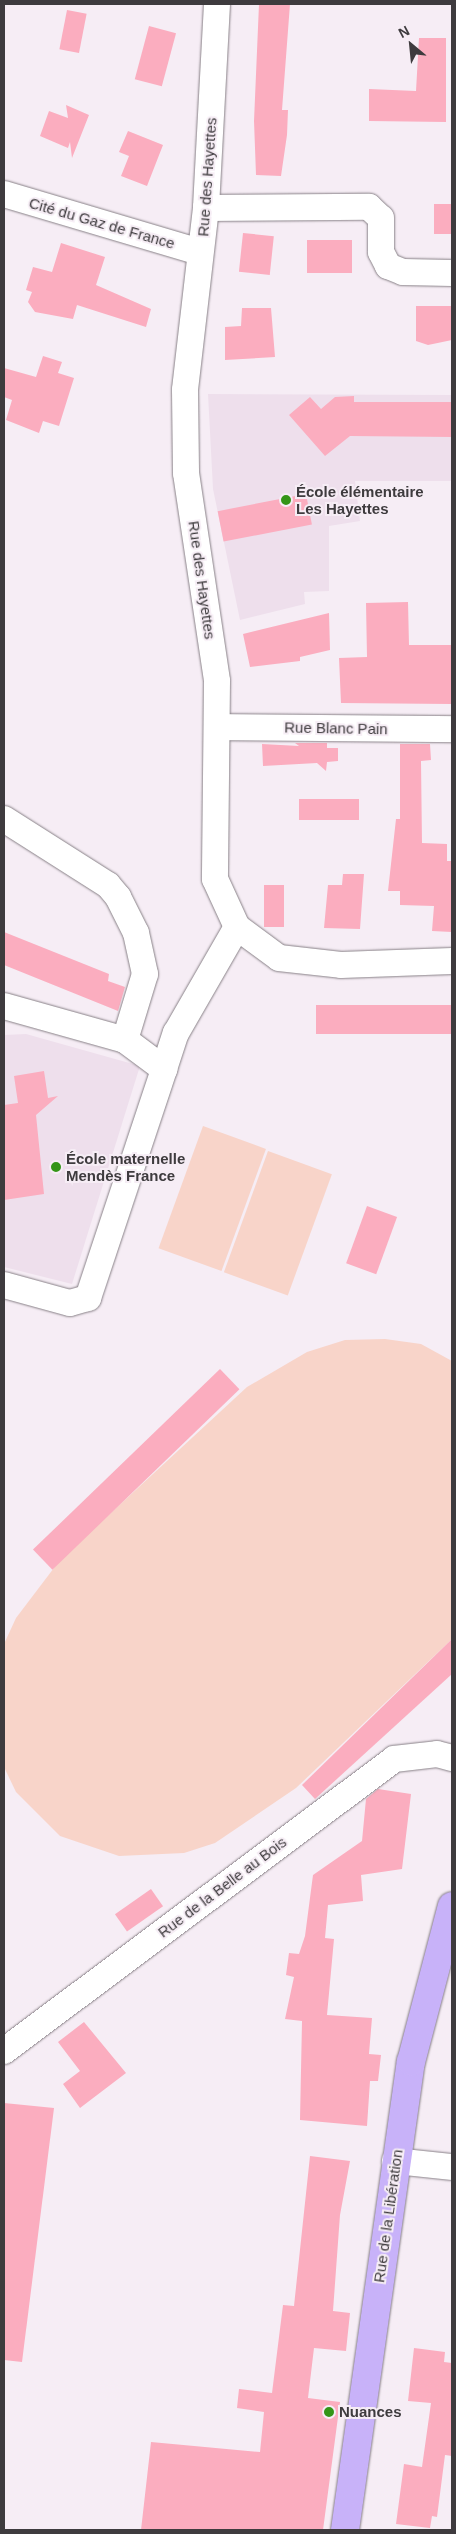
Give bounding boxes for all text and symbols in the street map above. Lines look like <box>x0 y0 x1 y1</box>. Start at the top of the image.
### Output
north arrow <box>386 20 436 70</box>
text: N <box>396 22 412 41</box>
street label: Rue des Hayettes <box>194 117 220 237</box>
street label: Cité du Gaz de France <box>27 194 177 252</box>
place label: École élémentaire Les Hayettes <box>296 482 424 517</box>
marker: École élémentaire Les Hayettes <box>280 494 292 506</box>
street label: Rue des Hayettes <box>185 520 219 640</box>
street label: Rue Blanc Pain <box>284 718 388 738</box>
place label: École maternelle Mendès France <box>66 1149 185 1184</box>
marker: École maternelle Mendès France <box>50 1161 62 1173</box>
street label: Rue de la Belle au Bois <box>154 1833 290 1941</box>
street label: Rue de la Libération <box>370 2148 406 2284</box>
place label: Nuances <box>339 2403 402 2421</box>
marker: Nuances <box>323 2406 335 2418</box>

